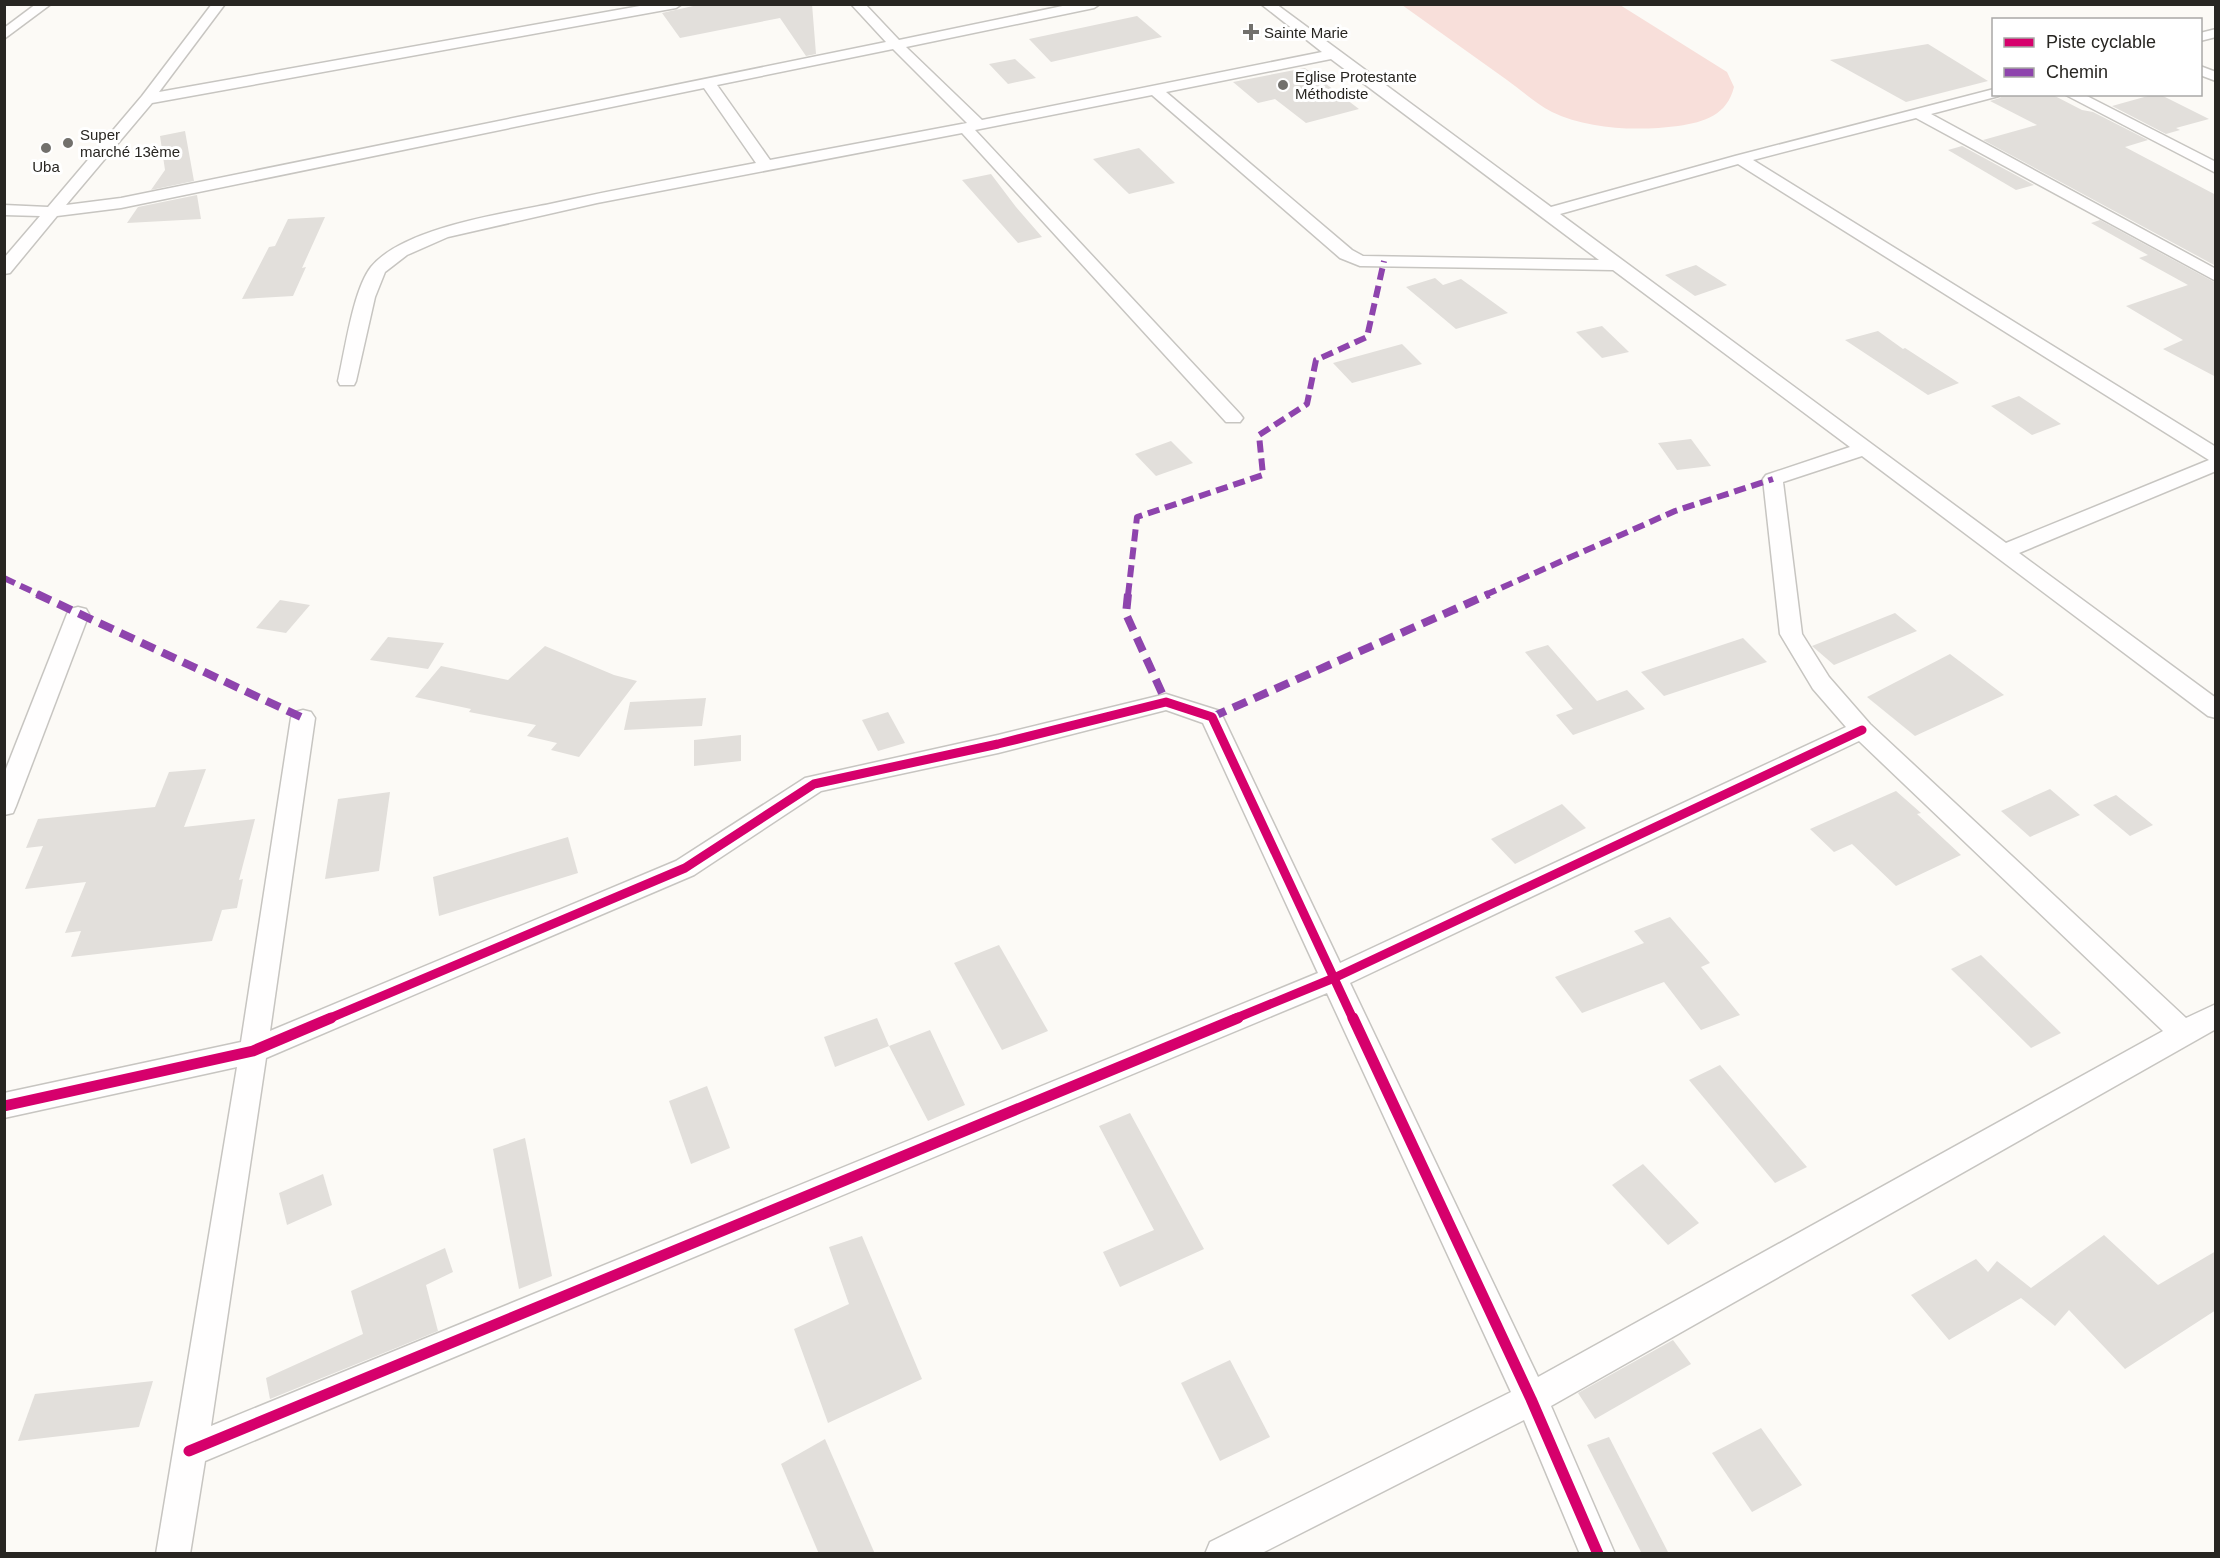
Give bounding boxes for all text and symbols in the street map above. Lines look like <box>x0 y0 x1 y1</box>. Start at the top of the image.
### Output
legend <box>1992 18 2202 96</box>
marker: Sainte Marie <box>1242 23 1260 41</box>
place label: Sainte Marie <box>1264 24 1348 41</box>
text: Piste cyclable <box>2046 32 2156 52</box>
text: Chemin <box>2046 62 2108 82</box>
place label: Eglise Protestante Méthodiste <box>1295 68 1417 102</box>
marker: Eglise Protestante Méthodiste <box>1276 78 1290 92</box>
place label: Super marché 13ème <box>80 126 180 160</box>
marker: Super marché 13ème <box>61 136 75 150</box>
marker: Uba <box>39 141 53 155</box>
place label: Uba <box>32 158 60 175</box>

